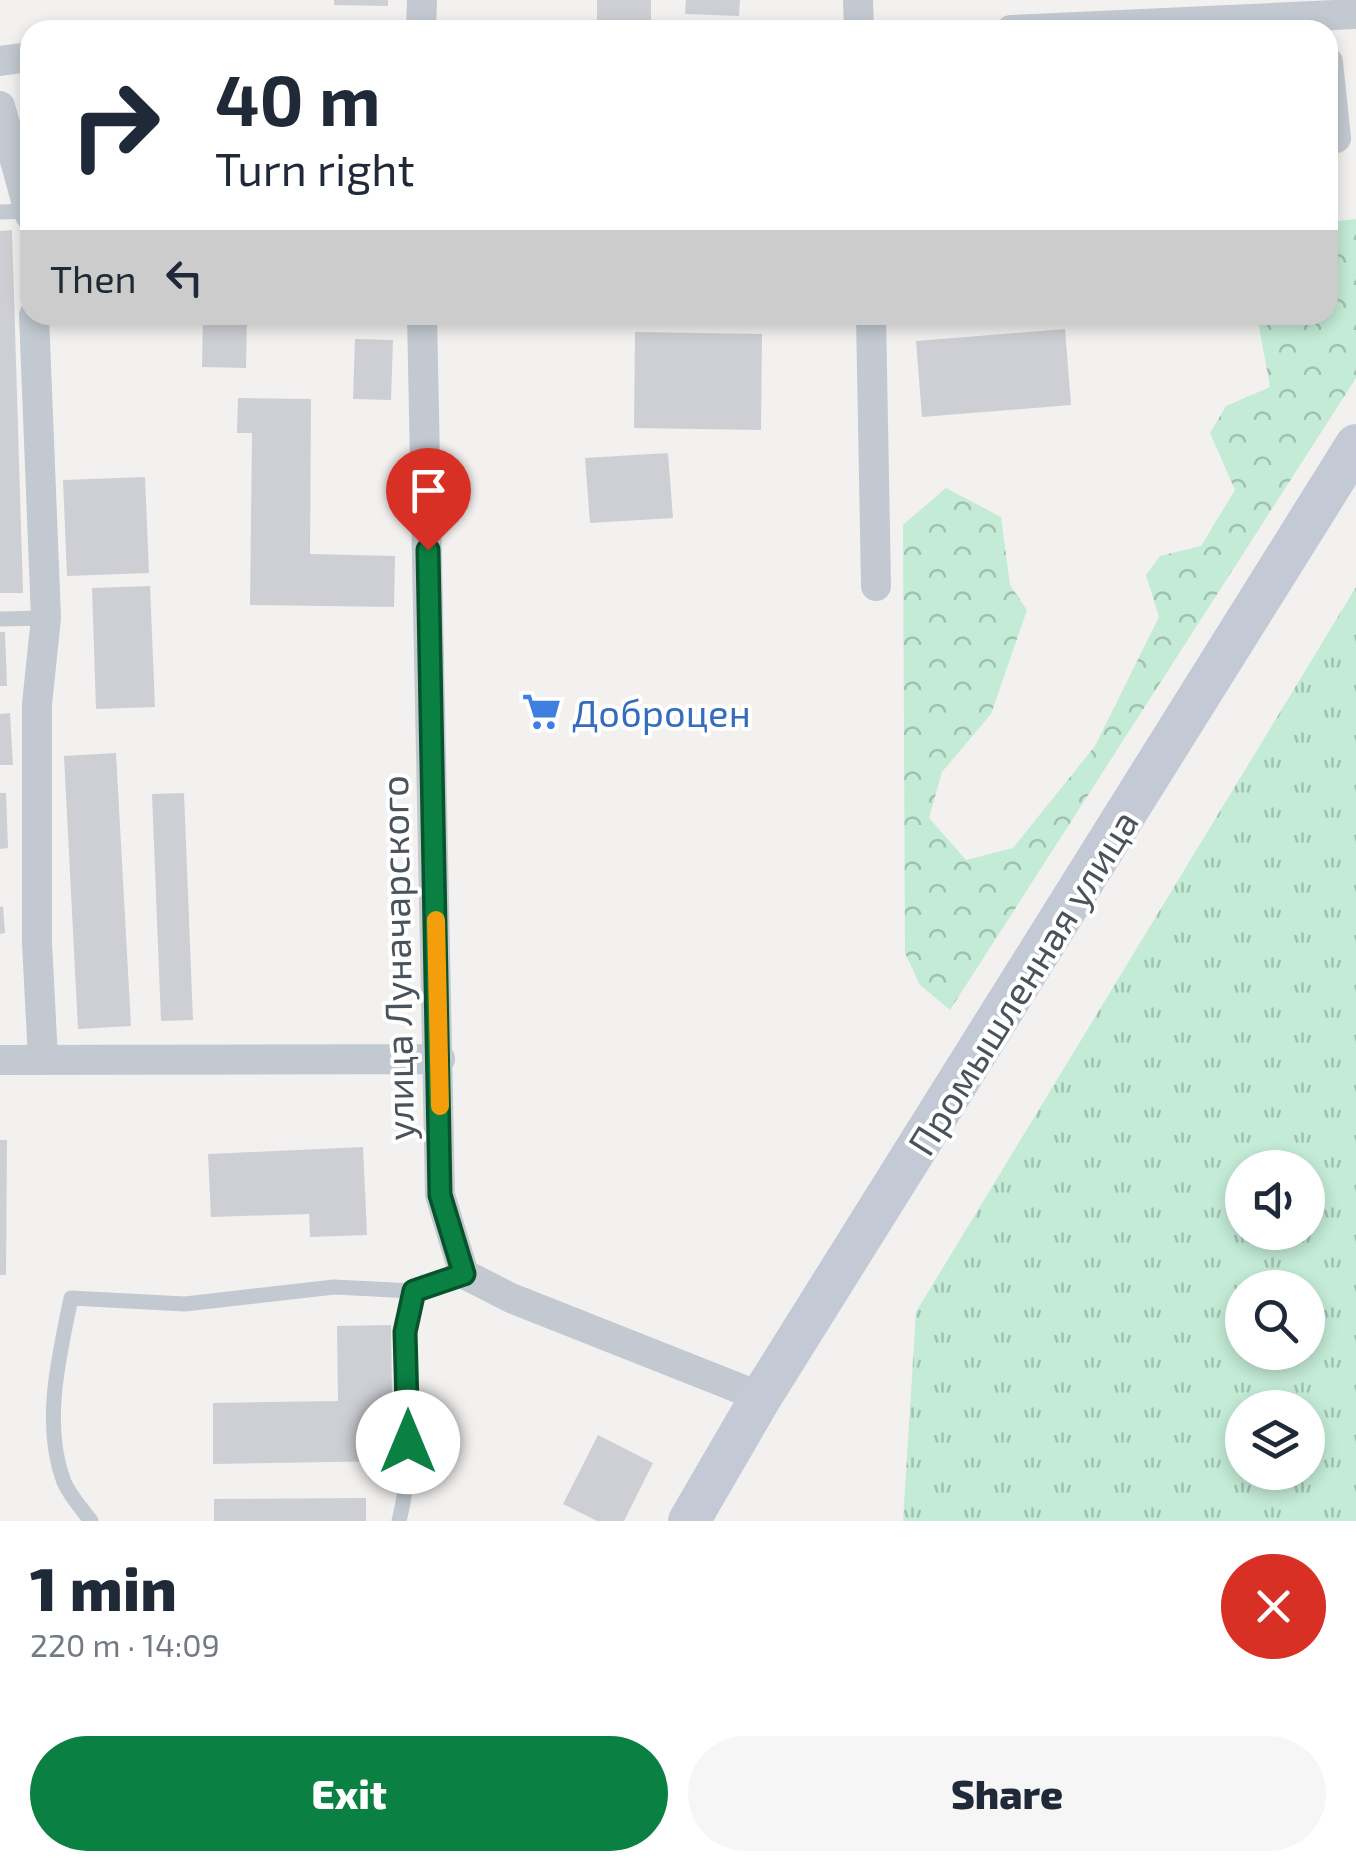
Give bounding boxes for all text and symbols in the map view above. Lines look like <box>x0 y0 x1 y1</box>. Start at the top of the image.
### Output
text: 40 m <box>215 56 381 140</box>
icon: right <box>50 60 180 190</box>
text: Turn right <box>215 141 415 195</box>
icon: left <box>157 250 212 305</box>
text: Then <box>50 255 137 301</box>
pin <box>386 448 471 551</box>
icon: arrive <box>401 463 456 518</box>
place label: Доброцен <box>572 689 751 735</box>
supermarket icon: Доброцен <box>521 691 563 733</box>
street label: улица Луначарского <box>370 775 422 1141</box>
street label: Промышленная улица <box>897 801 1147 1163</box>
map controls <box>1225 1150 1325 1490</box>
button: sound <box>1225 1150 1325 1250</box>
button: search <box>1225 1270 1325 1370</box>
position arrow <box>356 1390 460 1494</box>
button: layers <box>1225 1390 1325 1490</box>
text: 1 min <box>30 1551 177 1623</box>
button: close <box>1221 1554 1326 1659</box>
text: 220 m · 14:09 <box>30 1625 220 1663</box>
button: Exit <box>30 1736 668 1851</box>
button: Share <box>688 1736 1326 1851</box>

